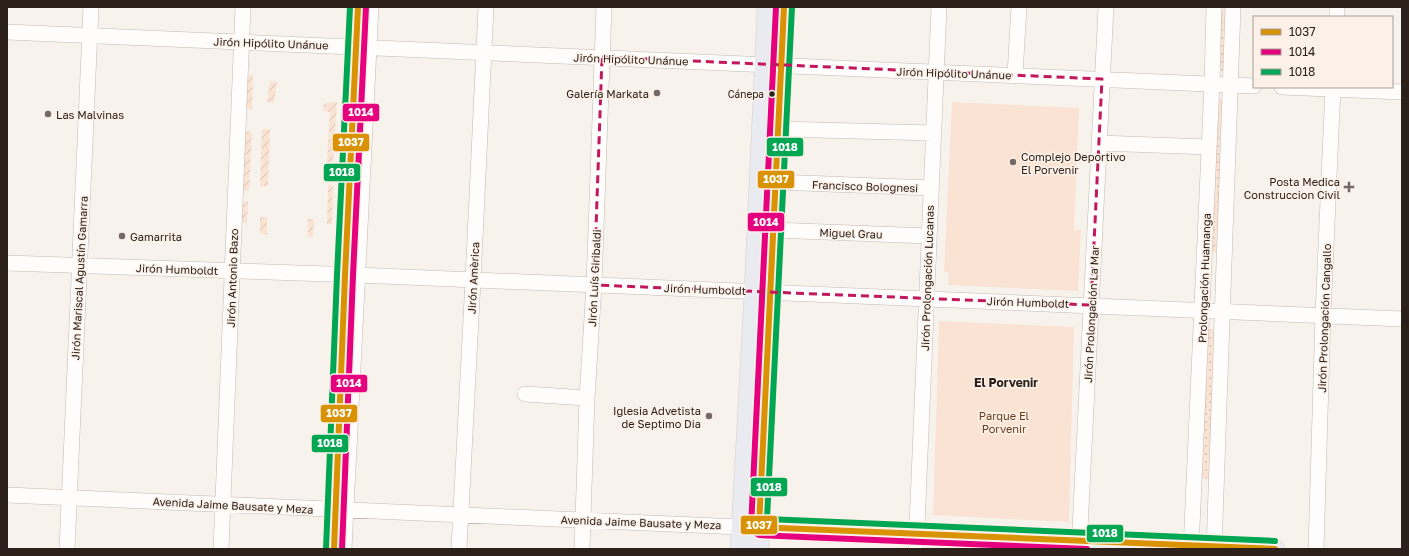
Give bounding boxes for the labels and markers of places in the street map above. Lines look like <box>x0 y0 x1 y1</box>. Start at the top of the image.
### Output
place label: Galería Markata <box>566 87 649 100</box>
marker: Galería Markata <box>652 88 662 98</box>
place label: Cánepa <box>728 88 764 100</box>
marker: Cánepa <box>767 89 777 99</box>
place label: Las Malvinas <box>56 108 124 121</box>
marker: Las Malvinas <box>43 109 53 119</box>
place label: Complejo Deportivo El Porvenir <box>1021 150 1126 176</box>
marker: Complejo Deportivo El Porvenir <box>1008 157 1018 167</box>
place label: Posta Medica Construccion Civil <box>1244 175 1340 201</box>
marker: Posta Medica Construccion Civil <box>1343 181 1355 193</box>
place label: Gamarrita <box>130 230 182 243</box>
marker: Gamarrita <box>117 231 127 241</box>
place label: Iglesia Advetista de Septimo Dia <box>613 404 701 430</box>
marker: Iglesia Advetista de Septimo Dia <box>704 411 714 421</box>

